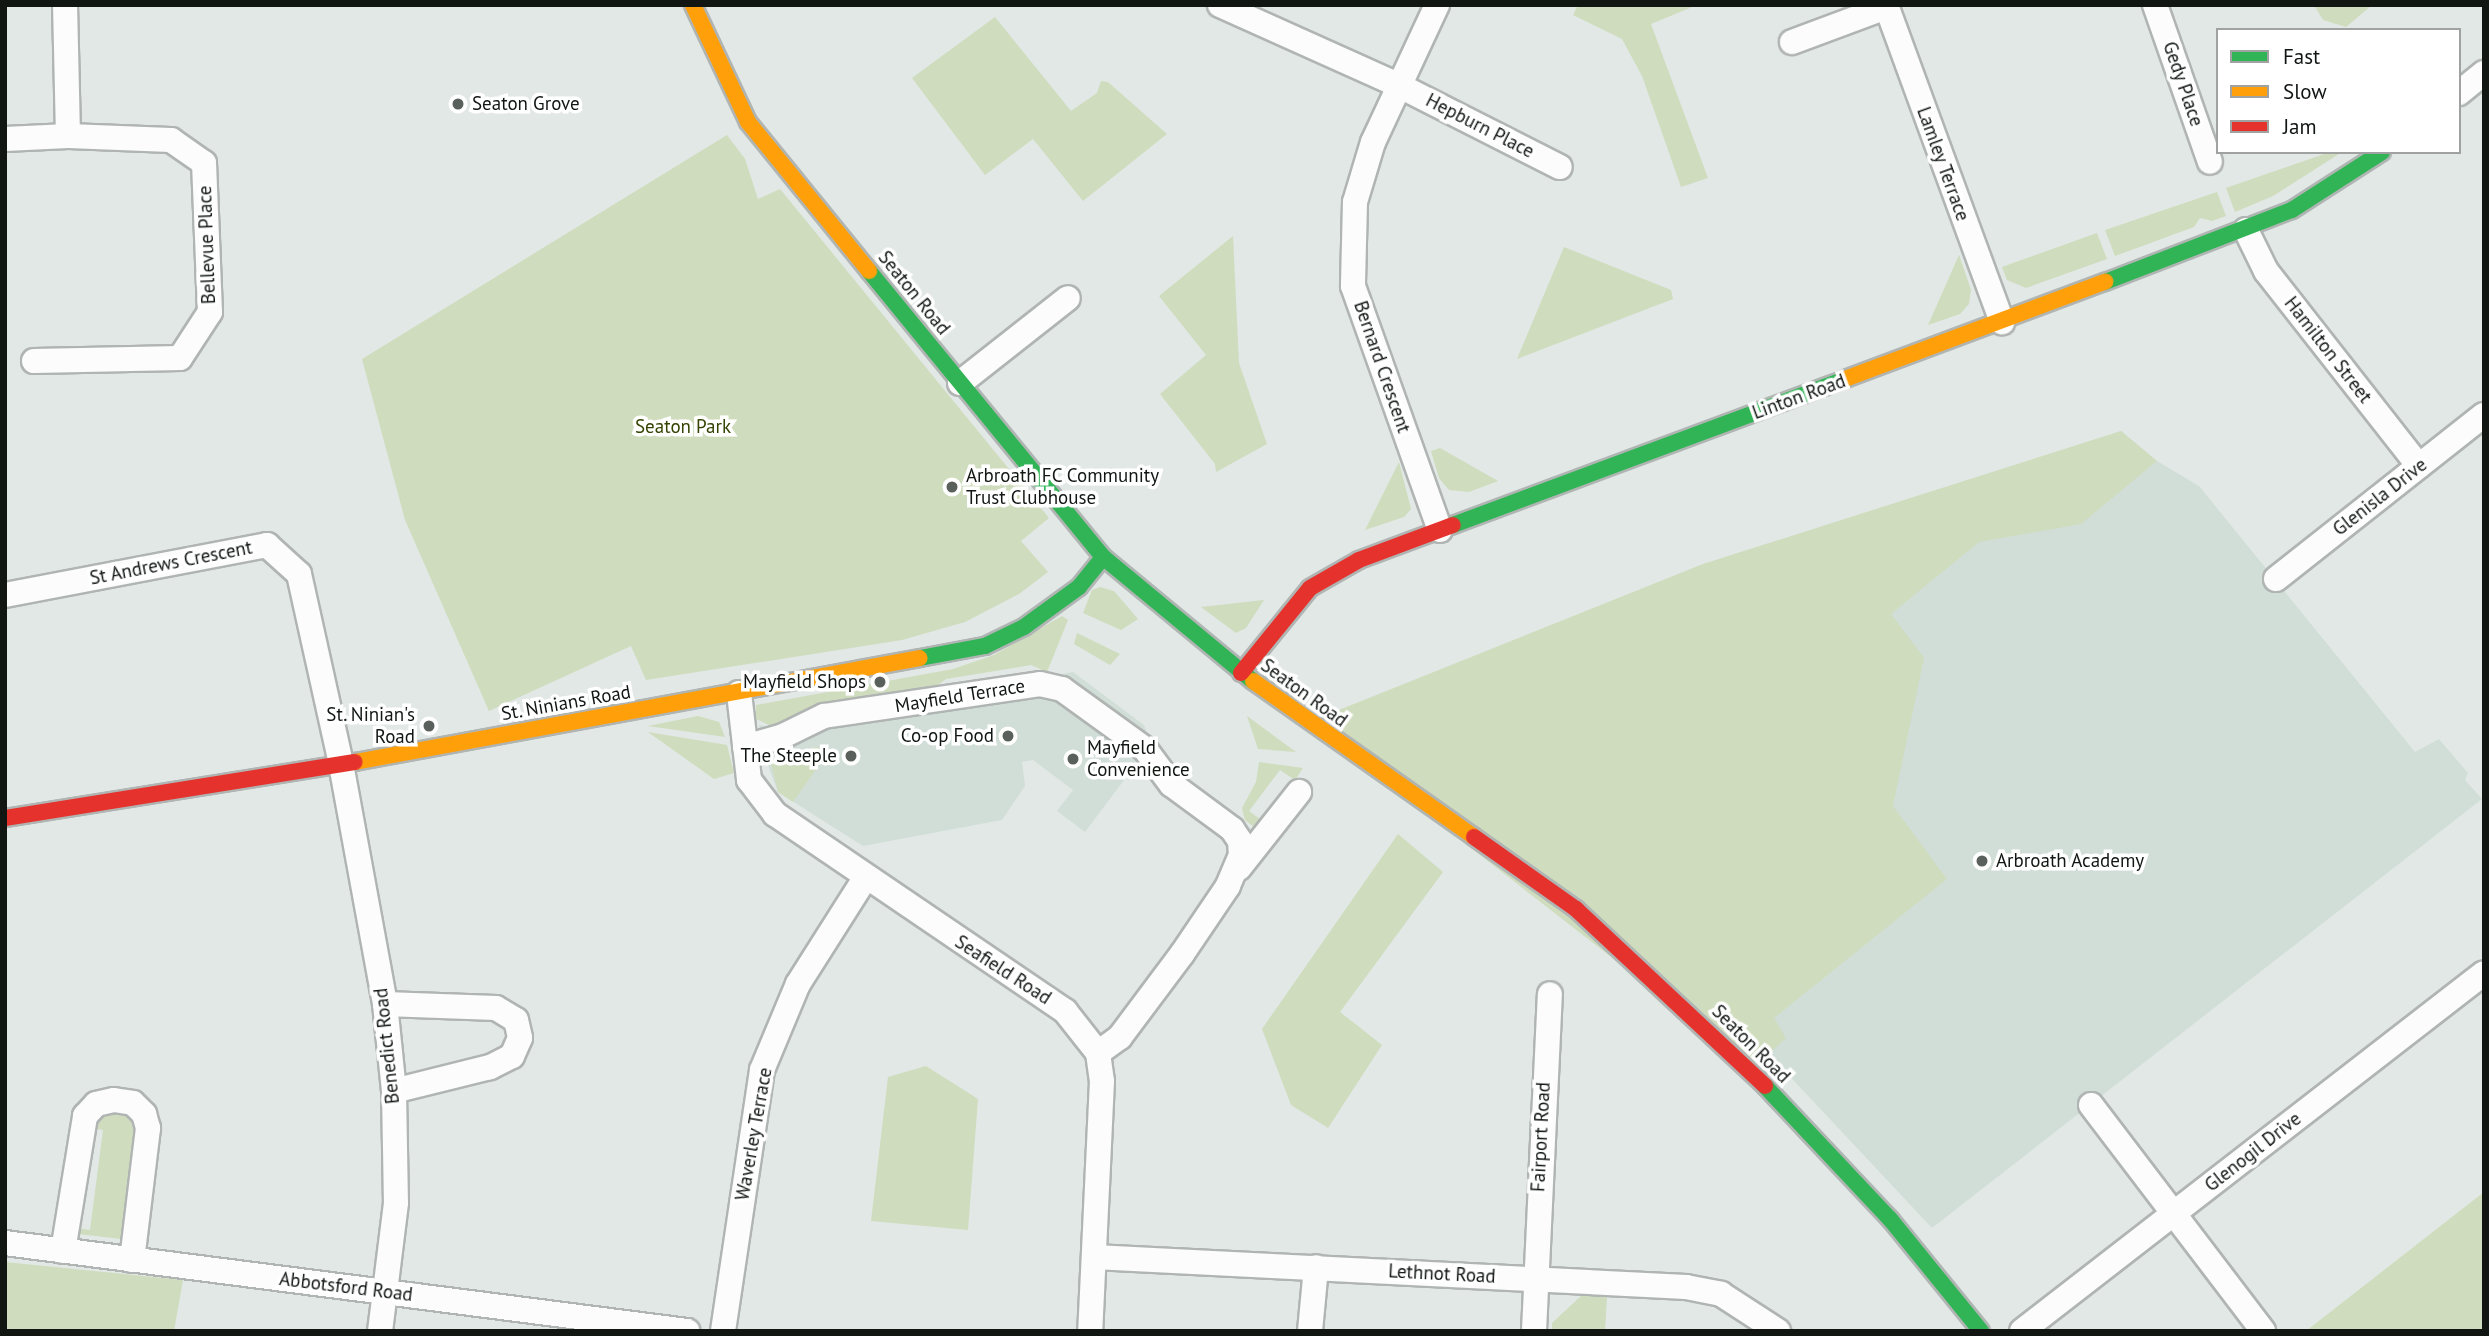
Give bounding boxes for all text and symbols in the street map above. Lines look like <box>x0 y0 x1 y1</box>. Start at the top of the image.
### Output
legend <box>2216 28 2461 154</box>
street label: Gedy Place <box>2158 38 2208 130</box>
text: Fast <box>2283 43 2320 70</box>
text: Slow <box>2283 78 2327 105</box>
street label: Hepburn Place <box>1422 89 1538 163</box>
place label: Seaton Grove <box>472 93 580 115</box>
marker: Seaton Grove <box>450 96 466 112</box>
street label: Lamley Terrace <box>1912 103 1974 225</box>
text: Jam <box>2283 113 2317 140</box>
street label: Bellevue Place <box>194 185 220 305</box>
street label: Seaton Road <box>873 246 955 340</box>
street label: Hamilton Street <box>2279 292 2377 408</box>
street label: Bernard Crescent <box>1349 298 1415 436</box>
street label: Linton Road <box>1749 370 1849 424</box>
park label: Seaton Park <box>635 416 731 438</box>
street label: Glenisla Drive <box>2328 453 2432 541</box>
place label: Arbroath FC Community Trust Clubhouse <box>966 465 1160 509</box>
marker: Arbroath FC Community Trust Clubhouse <box>944 479 960 495</box>
street label: St Andrews Crescent <box>88 536 254 590</box>
street label: Seaton Road <box>1256 654 1352 732</box>
place label: Mayfield Shops <box>743 671 866 693</box>
marker: Mayfield Shops <box>872 674 888 690</box>
street label: Mayfield Terrace <box>893 674 1027 718</box>
street label: St. Ninians Road <box>499 680 633 726</box>
place label: St. Ninian's Road <box>325 704 415 748</box>
marker: St. Ninian's Road <box>421 718 437 734</box>
place label: Co-op Food <box>901 725 994 747</box>
marker: Co-op Food <box>1000 728 1016 744</box>
place label: Mayfield Convenience <box>1087 737 1190 781</box>
place label: The Steeple <box>740 745 837 767</box>
marker: The Steeple <box>843 748 859 764</box>
marker: Mayfield Convenience <box>1065 751 1081 767</box>
place label: Arbroath Academy <box>1996 850 2145 872</box>
marker: Arbroath Academy <box>1974 853 1990 869</box>
street label: Seafield Road <box>951 930 1055 1010</box>
street label: Benedict Road <box>370 987 404 1105</box>
street label: Seaton Road <box>1707 1000 1795 1088</box>
street label: Waverley Terrace <box>731 1065 777 1203</box>
street label: Fairport Road <box>1527 1081 1555 1193</box>
street label: Glenogil Drive <box>2200 1107 2306 1197</box>
street label: Lethnot Road <box>1388 1260 1496 1288</box>
street label: Abbotsford Road <box>278 1268 414 1306</box>

